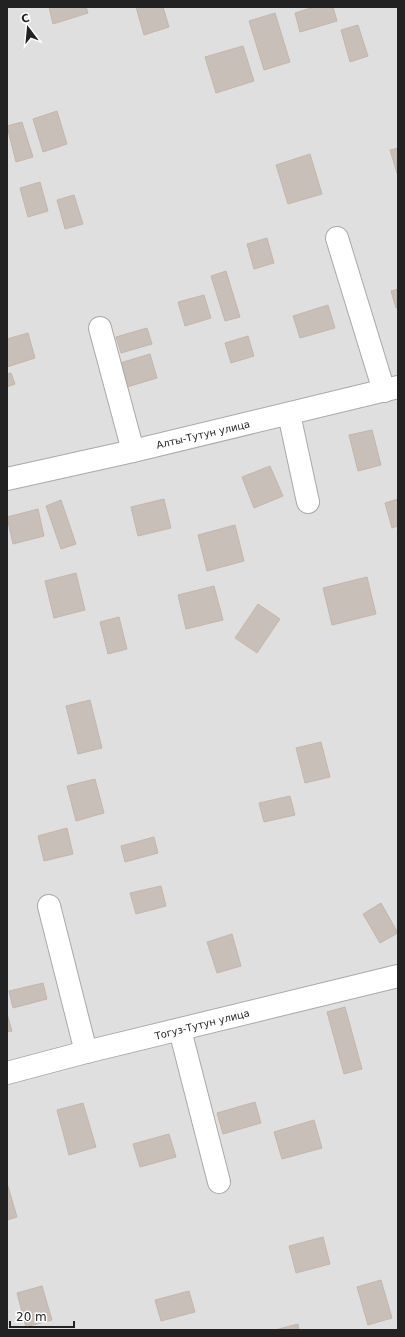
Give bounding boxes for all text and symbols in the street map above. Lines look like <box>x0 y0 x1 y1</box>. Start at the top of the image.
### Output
north arrow <box>8 8 48 48</box>
text: С <box>20 12 31 26</box>
street label: Алты-Тутун улица <box>155 418 251 451</box>
street label: Тогуз-Тутун улица <box>152 1007 251 1042</box>
scale bar <box>10 1303 74 1329</box>
text: 20 m <box>16 1310 47 1324</box>

